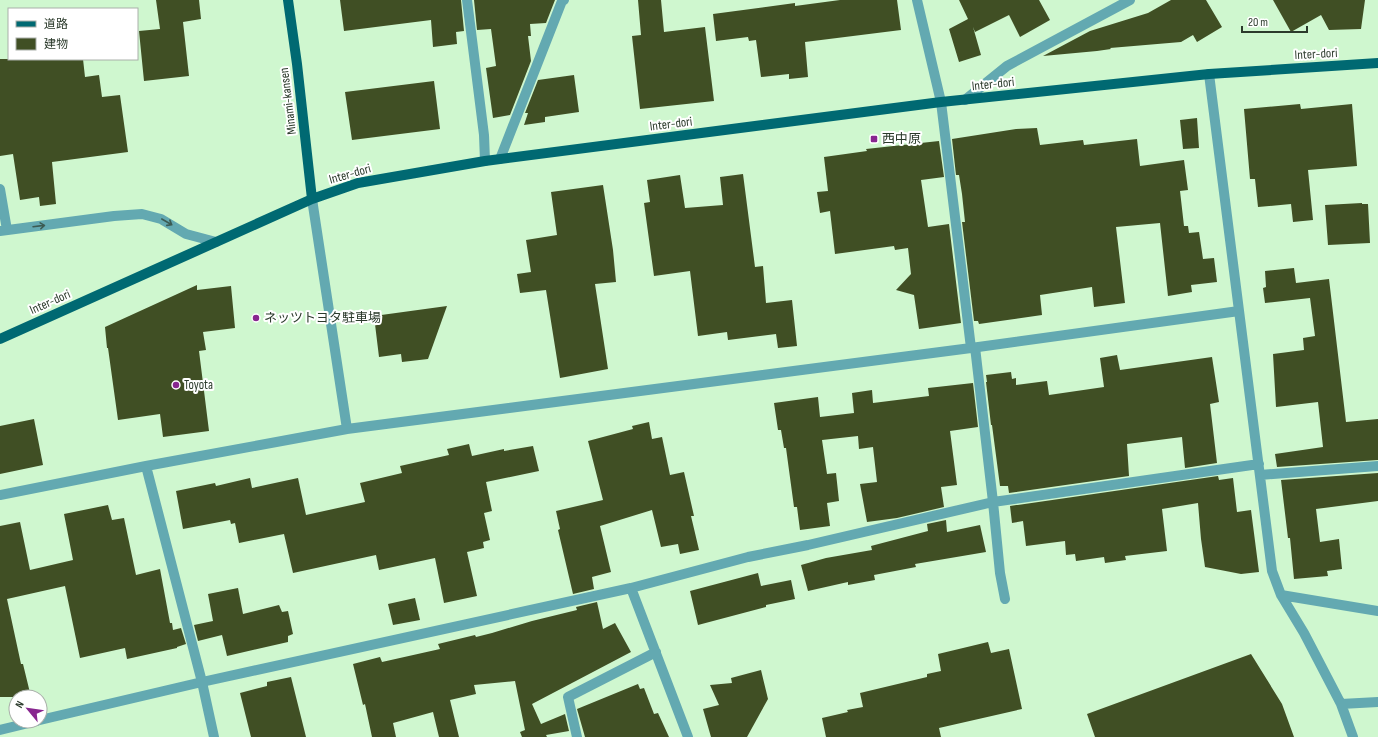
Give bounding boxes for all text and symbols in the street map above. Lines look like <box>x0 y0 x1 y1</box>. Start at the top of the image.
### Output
legend <box>8 8 138 60</box>
scale bar <box>1242 8 1307 34</box>
text: 20 m <box>1248 15 1268 30</box>
text: 道路 <box>44 17 68 32</box>
text: 建物 <box>44 37 68 52</box>
street label: Inter-dori <box>1294 45 1338 63</box>
street label: Minami-kansen <box>276 67 300 135</box>
street label: Inter-dori <box>971 74 1015 94</box>
street label: Inter-dori <box>649 113 693 135</box>
place label: 西中原 <box>882 131 921 147</box>
marker: 西中原 <box>869 134 879 144</box>
street label: Inter-dori <box>327 160 373 188</box>
one-way arrow <box>160 219 172 227</box>
one-way arrow <box>32 222 45 230</box>
street label: Inter-dori <box>27 286 73 318</box>
place label: ネッツトヨタ駐車場 <box>264 310 381 326</box>
marker: ネッツトヨタ駐車場 <box>251 313 261 323</box>
place label: Toyota <box>184 377 213 393</box>
marker: Toyota <box>171 380 181 390</box>
north arrow <box>8 689 48 729</box>
text: N <box>13 699 27 710</box>

